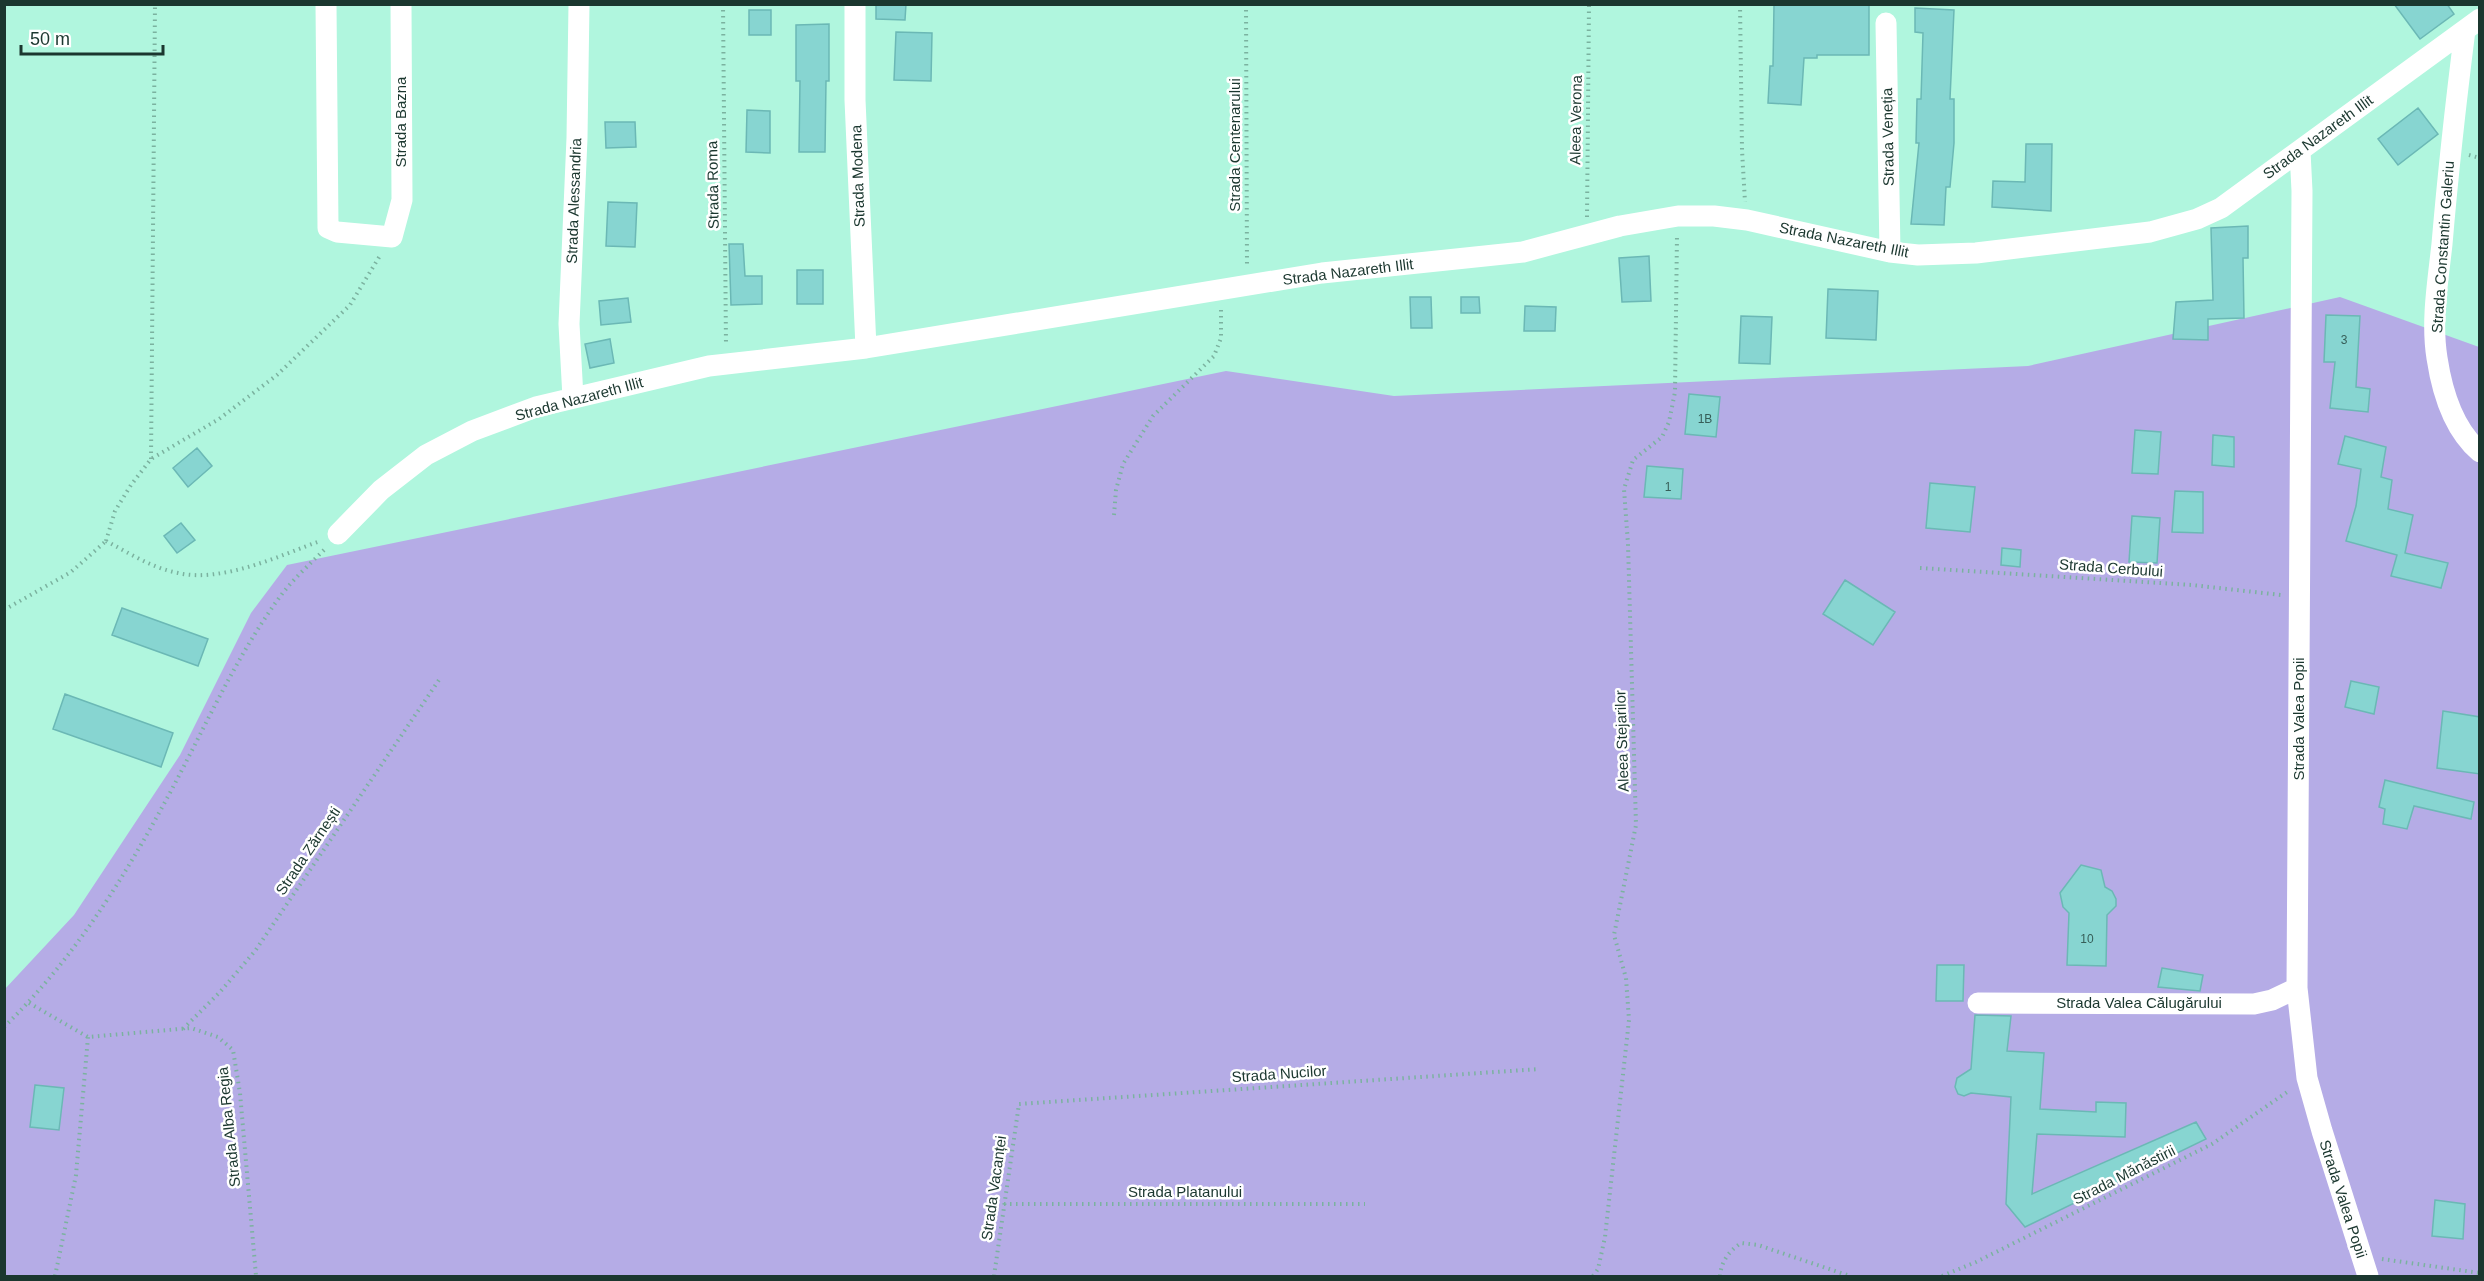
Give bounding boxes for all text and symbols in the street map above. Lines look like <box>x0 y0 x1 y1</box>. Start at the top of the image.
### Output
scale bar <box>21 18 164 56</box>
text: 50 m <box>30 29 70 49</box>
street label: Aleea Verona <box>1566 74 1585 165</box>
street label: Strada Bazna <box>392 76 409 167</box>
street label: Strada Centenarului <box>1226 78 1243 212</box>
street label: Strada Veneția <box>1878 87 1897 186</box>
street label: Strada Nazareth Illit <box>2259 91 2377 182</box>
street label: Strada Modena <box>847 124 868 228</box>
street label: Strada Alessandria <box>563 137 584 264</box>
street label: Strada Roma <box>703 140 722 229</box>
street label: Strada Constantin Galeriu <box>2428 160 2457 334</box>
street label: Strada Nazareth Illit <box>1778 219 1911 261</box>
street label: Strada Nazareth Illit <box>1282 255 1415 288</box>
house number: 3 <box>2341 333 2348 347</box>
street label: Strada Nazareth Illit <box>513 373 645 424</box>
house number: 1B <box>1698 412 1712 426</box>
house number: 1 <box>1665 480 1672 494</box>
street label: Strada Cerbului <box>2058 555 2164 580</box>
street label: Strada Valea Popii <box>2290 657 2307 781</box>
street label: Aleea Stejarilor <box>1611 690 1632 792</box>
street label: Strada Zărnești <box>272 803 343 898</box>
house number: 10 <box>2080 932 2094 946</box>
street label: Strada Valea Călugărului <box>2056 994 2222 1011</box>
street label: Strada Nucilor <box>1231 1062 1327 1085</box>
street label: Strada Alba Regia <box>214 1065 243 1188</box>
street label: Strada Vacanței <box>978 1134 1009 1241</box>
street label: Strada Valea Popii <box>2316 1138 2371 1260</box>
street label: Strada Mănăstirii <box>2070 1141 2178 1208</box>
street label: Strada Platanului <box>1128 1183 1242 1200</box>

